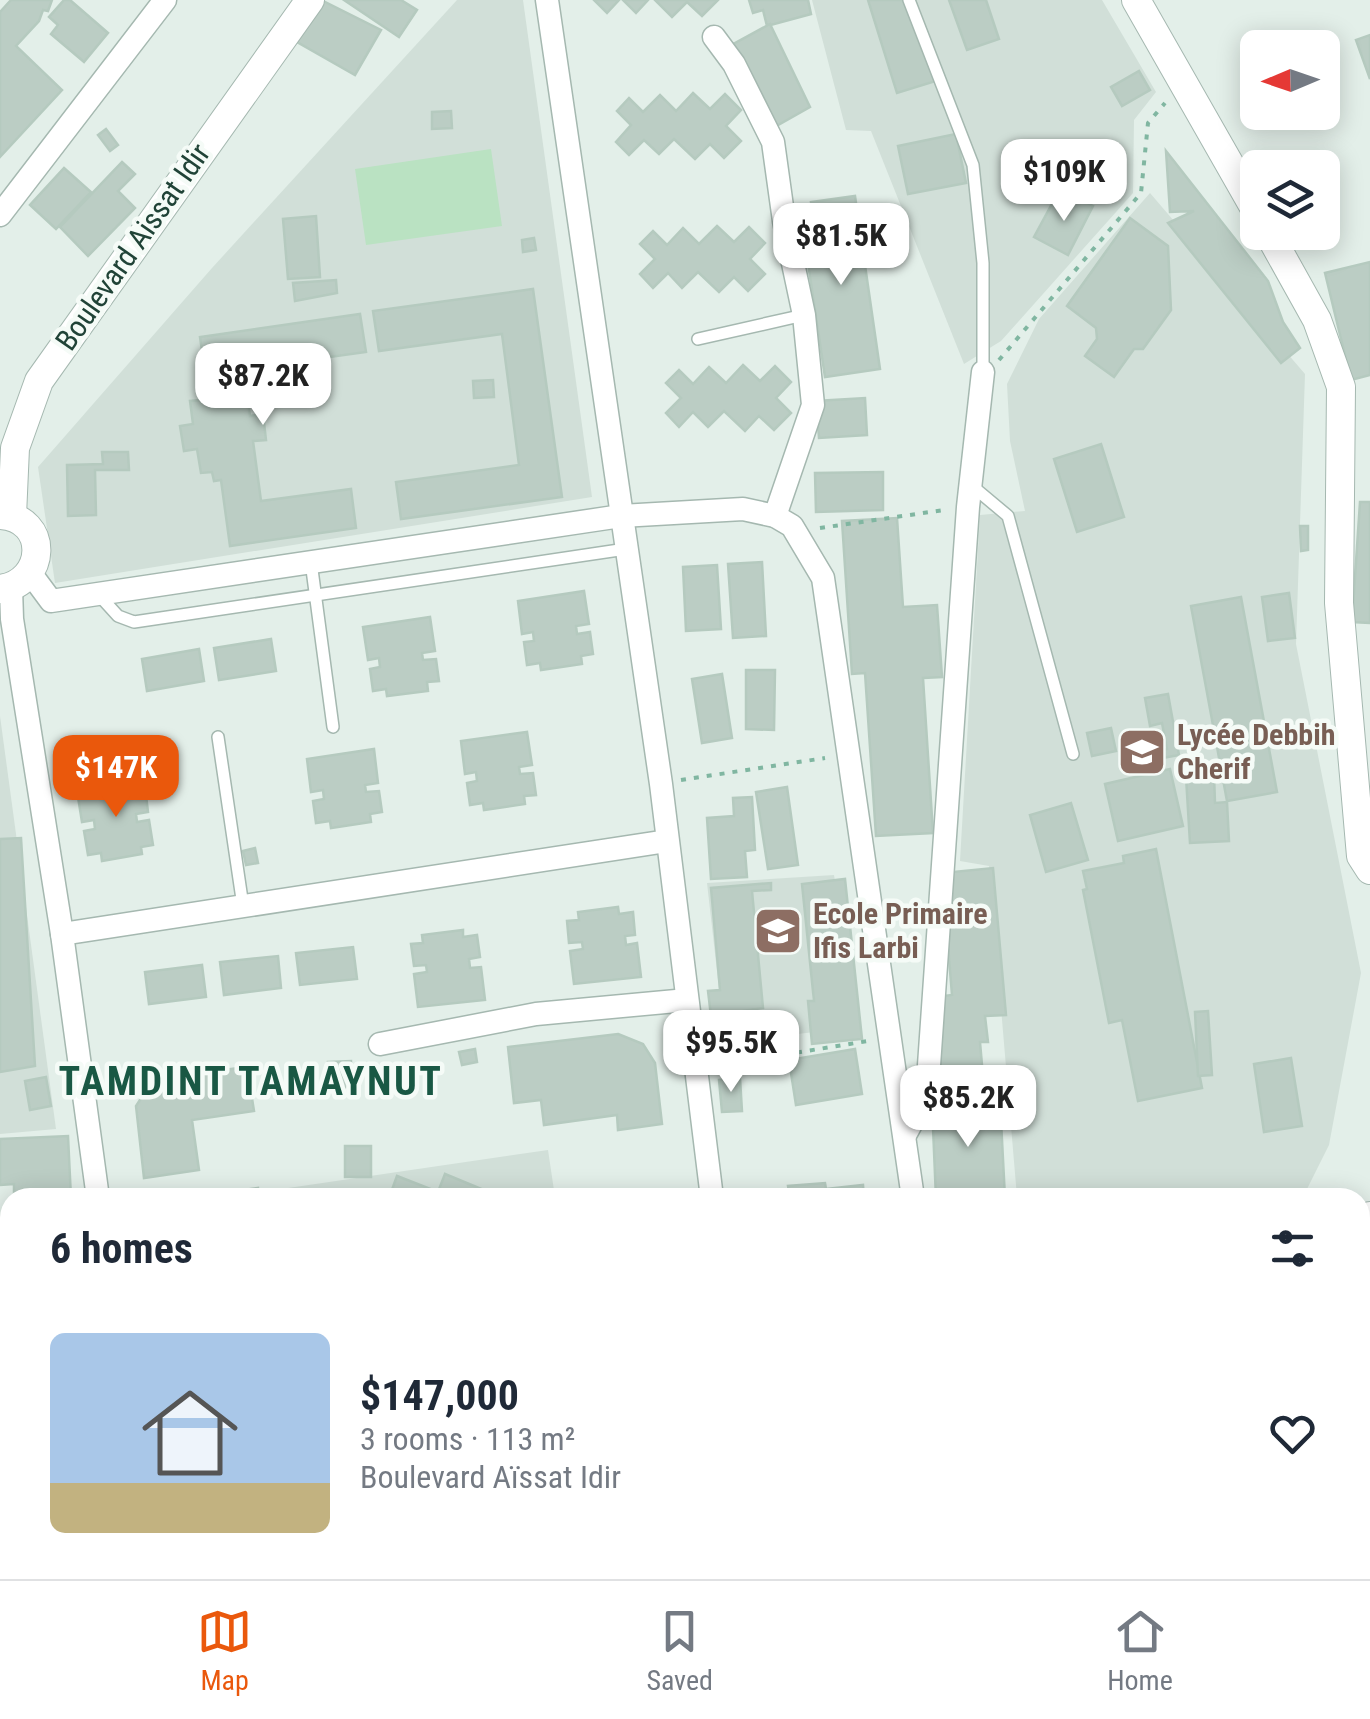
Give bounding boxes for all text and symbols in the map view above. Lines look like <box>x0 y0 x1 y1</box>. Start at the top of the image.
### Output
north arrow <box>1240 30 1340 130</box>
map controls <box>1240 30 1340 250</box>
street label: Boulevard Aissat Idir <box>48 137 217 357</box>
pin: $109K <box>994 139 1134 224</box>
button: layers <box>1240 150 1340 250</box>
text: $109K <box>1023 152 1105 190</box>
pin: $81.5K <box>760 203 922 288</box>
text: $81.5K <box>795 216 887 254</box>
pin: $87.2K <box>182 343 344 428</box>
text: $87.2K <box>217 356 309 394</box>
place label: Lycée Debbih Cherif <box>1177 717 1335 786</box>
school or university icon: Lycée Debbih Cherif <box>1116 726 1168 778</box>
pin: $147K <box>46 735 186 820</box>
text: $147K <box>75 748 157 786</box>
place label: Ecole Primaire Ifis Larbi <box>813 896 988 965</box>
school or university icon: Ecole Primaire Ifis Larbi <box>752 905 804 957</box>
pin: $95.5K <box>650 1010 812 1095</box>
text: $95.5K <box>685 1023 777 1061</box>
district label: TAMDINT TAMAYNUT <box>58 1058 444 1105</box>
pin: $85.2K <box>887 1065 1049 1150</box>
text: $85.2K <box>922 1078 1014 1116</box>
icon: filters <box>1265 1221 1320 1276</box>
text: 6 homes <box>50 1224 193 1273</box>
text: $147,000 <box>360 1371 519 1420</box>
icon: home <box>130 1373 250 1493</box>
icon: heart <box>1265 1406 1320 1461</box>
text: 3 rooms · 113 m² <box>360 1420 575 1458</box>
text: Boulevard Aïssat Idir <box>360 1458 621 1496</box>
tab: Map <box>197 1604 252 1697</box>
tab: Saved <box>646 1604 713 1697</box>
tab: Home <box>1107 1604 1173 1697</box>

